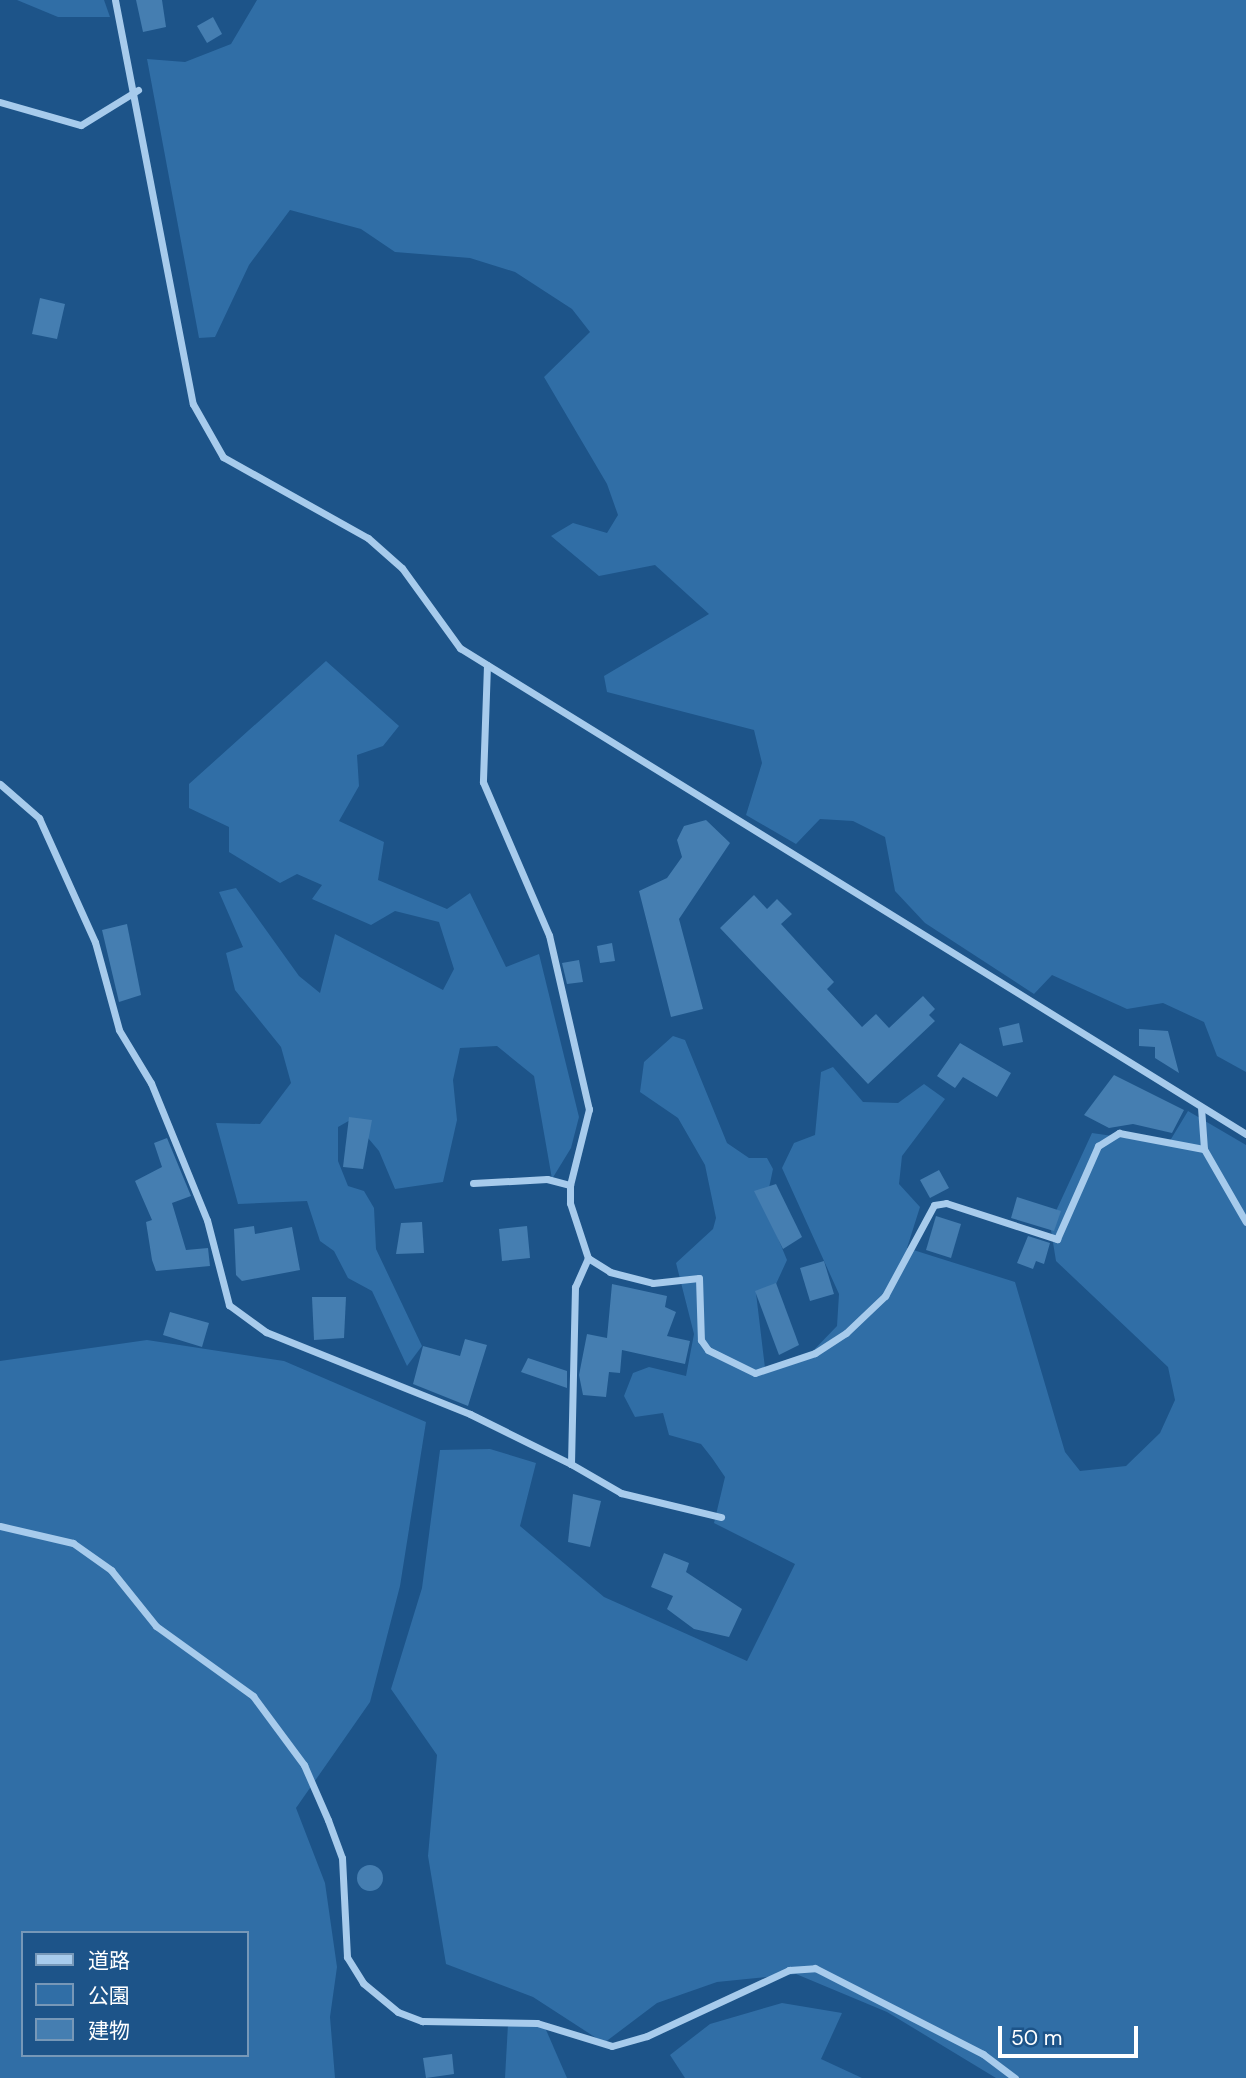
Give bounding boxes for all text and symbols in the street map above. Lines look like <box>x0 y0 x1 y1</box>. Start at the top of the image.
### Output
legend <box>21 1931 248 2057</box>
text: 道路 <box>88 1947 130 1975</box>
text: 公園 <box>88 1982 130 2010</box>
scale bar <box>1001 2011 1141 2056</box>
text: 建物 <box>88 2017 130 2045</box>
text: 50 m <box>1011 2024 1062 2052</box>

